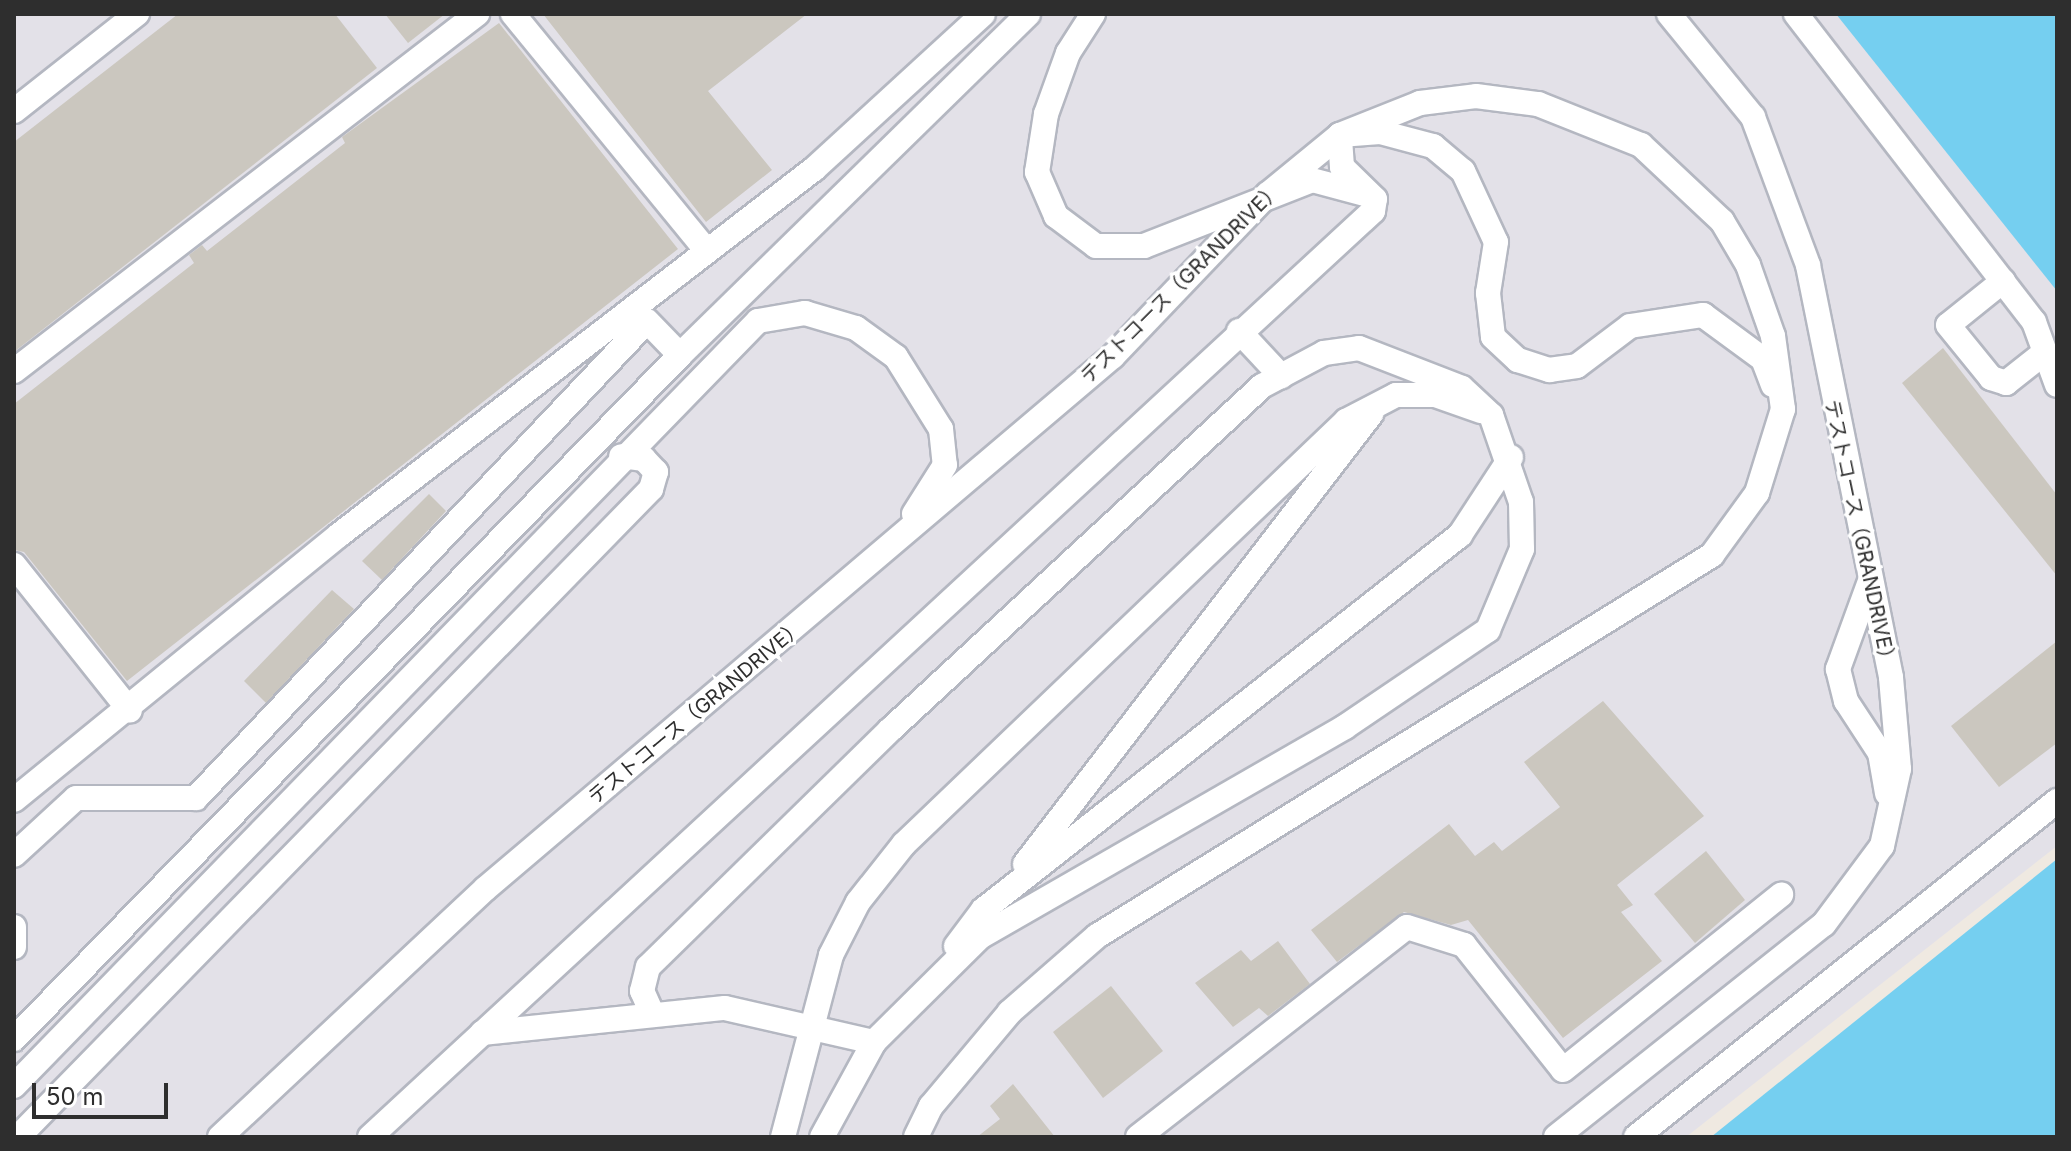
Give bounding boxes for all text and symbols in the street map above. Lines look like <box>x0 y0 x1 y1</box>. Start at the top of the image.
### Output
street label: テストコース（GRANDRIVE） <box>1075 177 1287 389</box>
street label: テストコース（GRANDRIVE） <box>1820 397 1900 671</box>
street label: テストコース（GRANDRIVE） <box>583 614 809 810</box>
scale bar <box>36 1067 172 1117</box>
text: 50 m <box>46 1082 104 1111</box>

